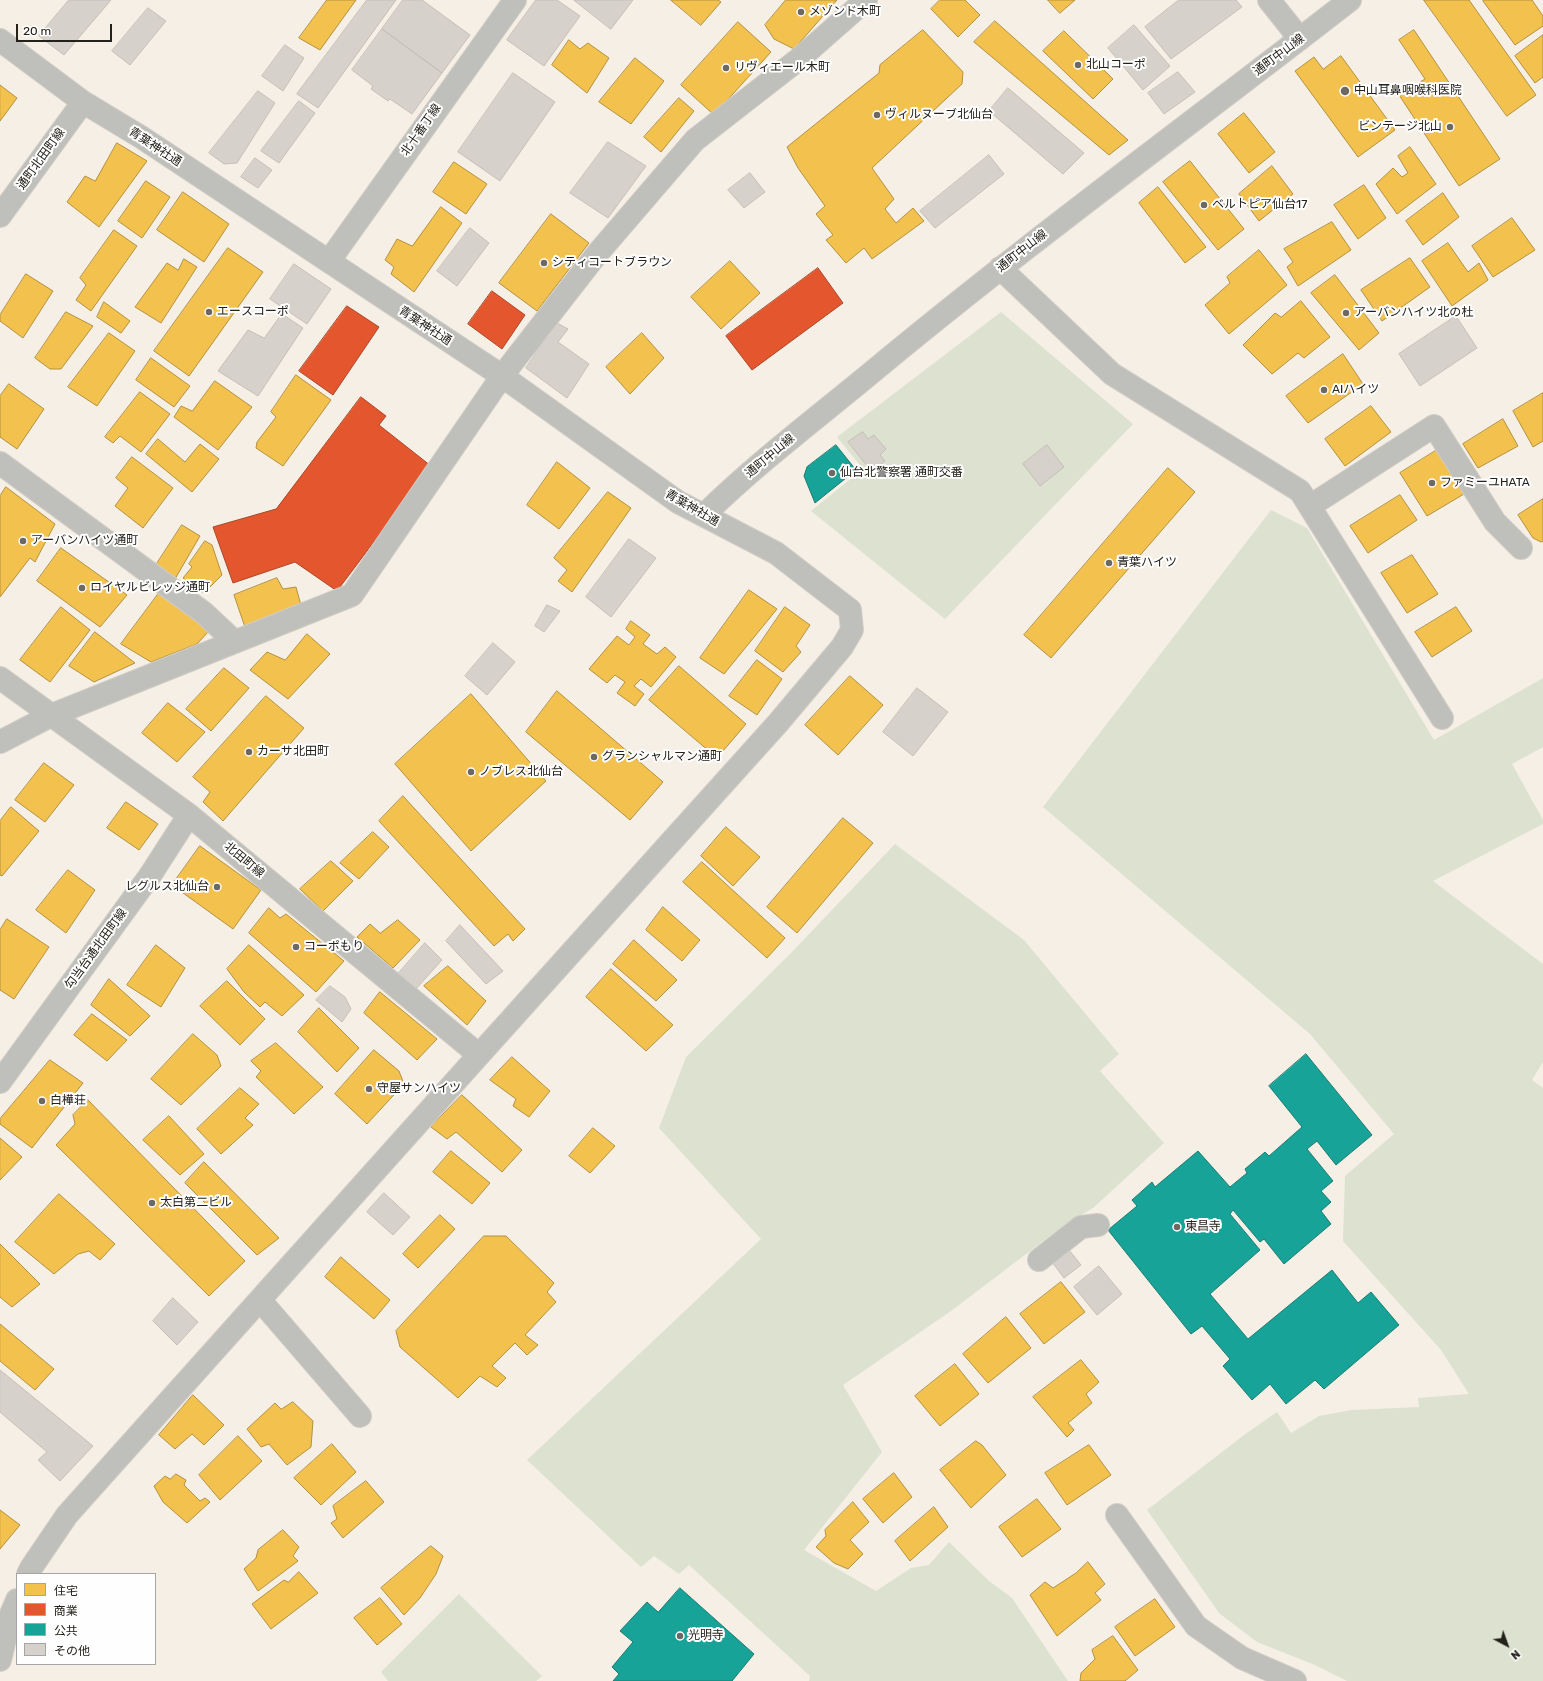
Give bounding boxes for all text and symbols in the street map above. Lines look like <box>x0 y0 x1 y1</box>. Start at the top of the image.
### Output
place label: メゾンド木町 <box>809 5 881 19</box>
marker: メゾンド木町 <box>796 7 806 17</box>
scale bar <box>18 16 114 42</box>
text: 20 m <box>23 24 51 38</box>
street label: 通町中山線 <box>1251 31 1307 79</box>
place label: 北山コーポ <box>1086 58 1146 72</box>
marker: 北山コーポ <box>1073 60 1083 70</box>
place label: リヴィエール木町 <box>734 61 830 75</box>
marker: リヴィエール木町 <box>721 63 731 73</box>
place label: 中山耳鼻咽喉科医院 <box>1354 84 1462 98</box>
marker: 中山耳鼻咽喉科医院 <box>1339 85 1351 97</box>
street label: 北十番丁線 <box>398 101 444 159</box>
place label: ヴィルヌーブ北仙台 <box>885 108 993 122</box>
marker: ヴィルヌーブ北仙台 <box>872 110 882 120</box>
place label: ビンテージ北山 <box>1358 120 1442 134</box>
marker: ビンテージ北山 <box>1445 122 1455 132</box>
street label: 青葉神社通 <box>126 125 184 169</box>
street label: 通町北田町線 <box>14 126 68 192</box>
place label: ベルトピア仙台17 <box>1212 198 1307 212</box>
marker: ベルトピア仙台17 <box>1199 200 1209 210</box>
street label: 通町中山線 <box>994 227 1050 275</box>
place label: シティコートブラウン <box>552 256 672 270</box>
marker: シティコートブラウン <box>539 258 549 268</box>
street label: 青葉神社通 <box>396 304 454 348</box>
place label: エースコーポ <box>217 305 289 319</box>
place label: アーバンハイツ北の杜 <box>1354 306 1473 320</box>
marker: エースコーポ <box>204 307 214 317</box>
marker: アーバンハイツ北の杜 <box>1341 308 1351 318</box>
place label: AIハイツ <box>1332 383 1379 397</box>
marker: AIハイツ <box>1319 385 1329 395</box>
street label: 通町中山線 <box>742 431 798 481</box>
place label: 仙台北警察署 通町交番 <box>840 466 963 480</box>
marker: 仙台北警察署 通町交番 <box>827 468 837 478</box>
place label: ファミーユHATA <box>1440 476 1530 490</box>
marker: ファミーユHATA <box>1427 478 1437 488</box>
street label: 青葉神社通 <box>662 487 722 529</box>
place label: アーバンハイツ通町 <box>31 534 138 548</box>
marker: アーバンハイツ通町 <box>18 536 28 546</box>
place label: 青葉ハイツ <box>1117 556 1177 570</box>
marker: 青葉ハイツ <box>1104 558 1114 568</box>
place label: ロイヤルビレッジ通町 <box>90 581 210 595</box>
marker: ロイヤルビレッジ通町 <box>77 583 87 593</box>
place label: カーサ北田町 <box>257 745 329 759</box>
marker: カーサ北田町 <box>244 747 254 757</box>
place label: グランシャルマン通町 <box>602 750 722 764</box>
marker: グランシャルマン通町 <box>589 752 599 762</box>
place label: ノブレス北仙台 <box>479 765 563 779</box>
marker: ノブレス北仙台 <box>466 767 476 777</box>
street label: 北田町線 <box>221 839 267 881</box>
place label: レグルス北仙台 <box>125 880 209 894</box>
marker: レグルス北仙台 <box>212 882 222 892</box>
street label: 勾当台通北田町線 <box>62 906 130 992</box>
place label: コーポもり <box>304 940 364 954</box>
marker: コーポもり <box>291 942 301 952</box>
place label: 守屋サンハイツ <box>377 1082 461 1096</box>
marker: 守屋サンハイツ <box>364 1084 374 1094</box>
place label: 白樺荘 <box>50 1094 86 1108</box>
marker: 白樺荘 <box>37 1096 47 1106</box>
place label: 太白第二ビル <box>160 1196 232 1210</box>
marker: 太白第二ビル <box>147 1198 157 1208</box>
place label: 東昌寺 <box>1185 1220 1221 1234</box>
marker: 東昌寺 <box>1172 1222 1182 1232</box>
legend <box>16 1573 156 1665</box>
text: 住宅 <box>54 1584 78 1598</box>
text: 商業 <box>54 1604 78 1618</box>
text: 公共 <box>54 1624 78 1638</box>
north arrow <box>1487 1625 1527 1665</box>
place label: 光明寺 <box>688 1629 724 1643</box>
marker: 光明寺 <box>675 1631 685 1641</box>
text: その他 <box>54 1644 90 1658</box>
text: N <box>1508 1647 1522 1662</box>

